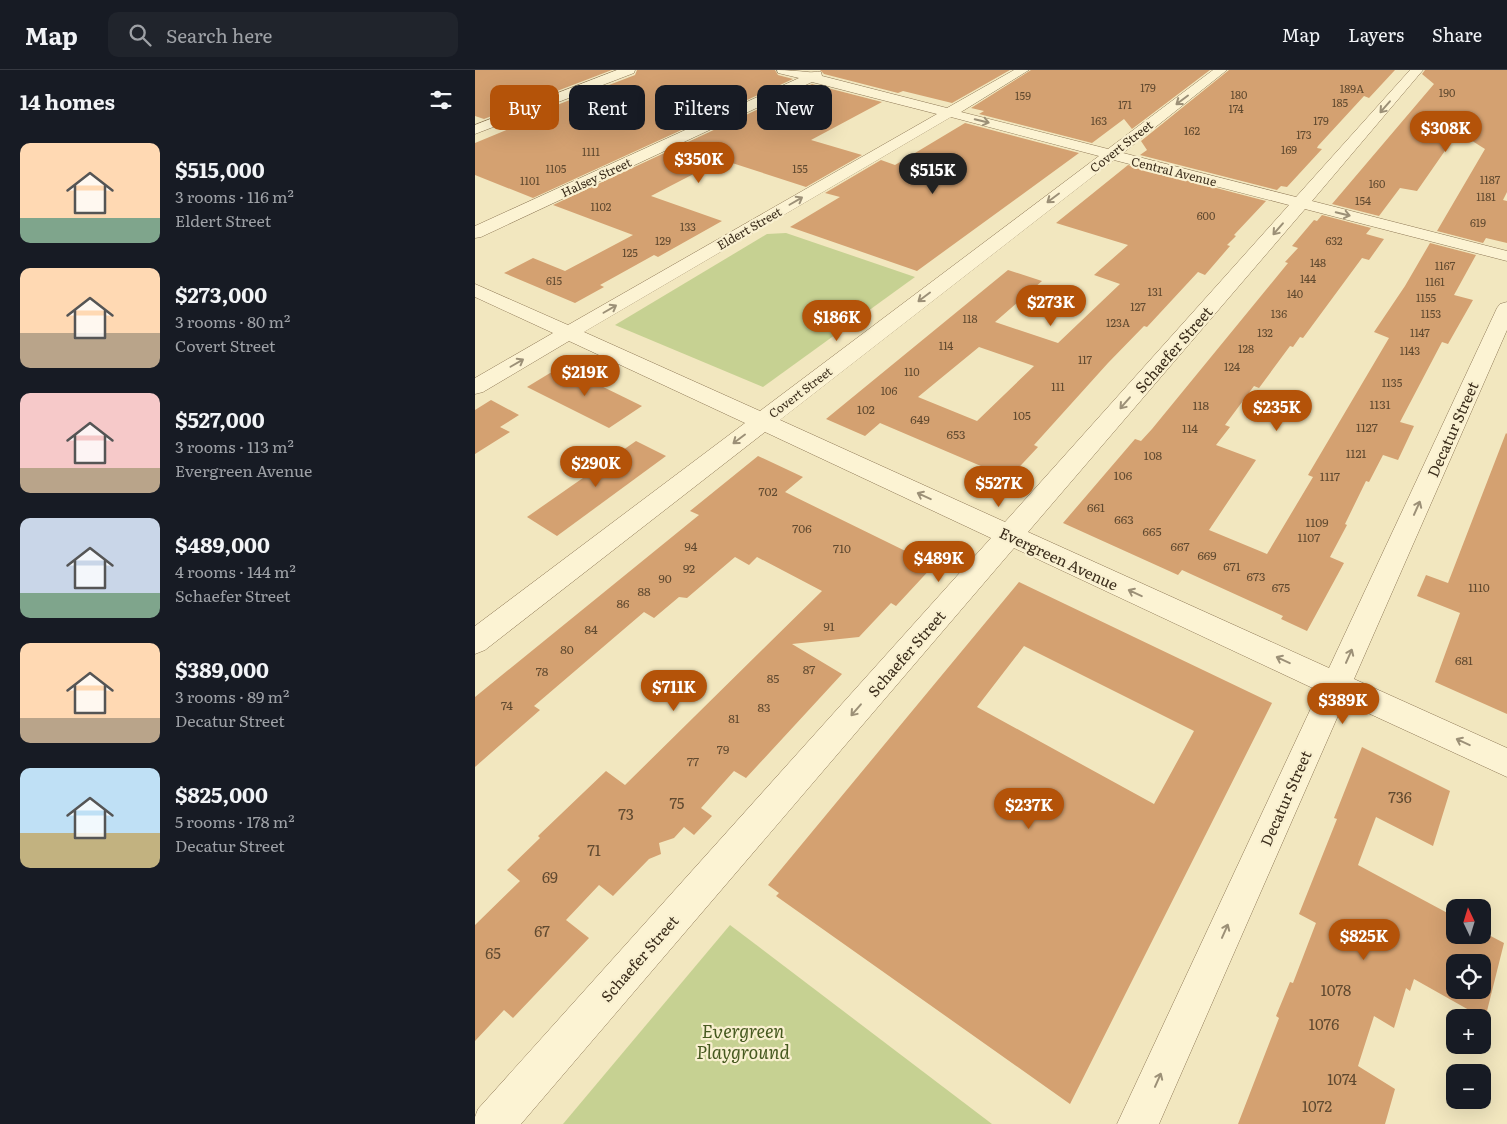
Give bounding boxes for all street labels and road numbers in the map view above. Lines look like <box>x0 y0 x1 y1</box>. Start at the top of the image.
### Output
street label: Covert Street <box>1086 116 1156 176</box>
street label: Central Avenue <box>1129 152 1219 190</box>
street label: Halsey Street <box>558 153 634 201</box>
street label: Eldert Street <box>713 202 785 254</box>
street label: Schaefer Street <box>1129 301 1217 397</box>
street label: Covert Street <box>764 362 836 422</box>
street label: Decatur Street <box>1421 377 1483 481</box>
street label: Evergreen Avenue <box>996 520 1122 596</box>
street label: Schaefer Street <box>862 605 950 701</box>
street label: Decatur Street <box>1254 746 1316 850</box>
street label: Schaefer Street <box>595 910 683 1006</box>

